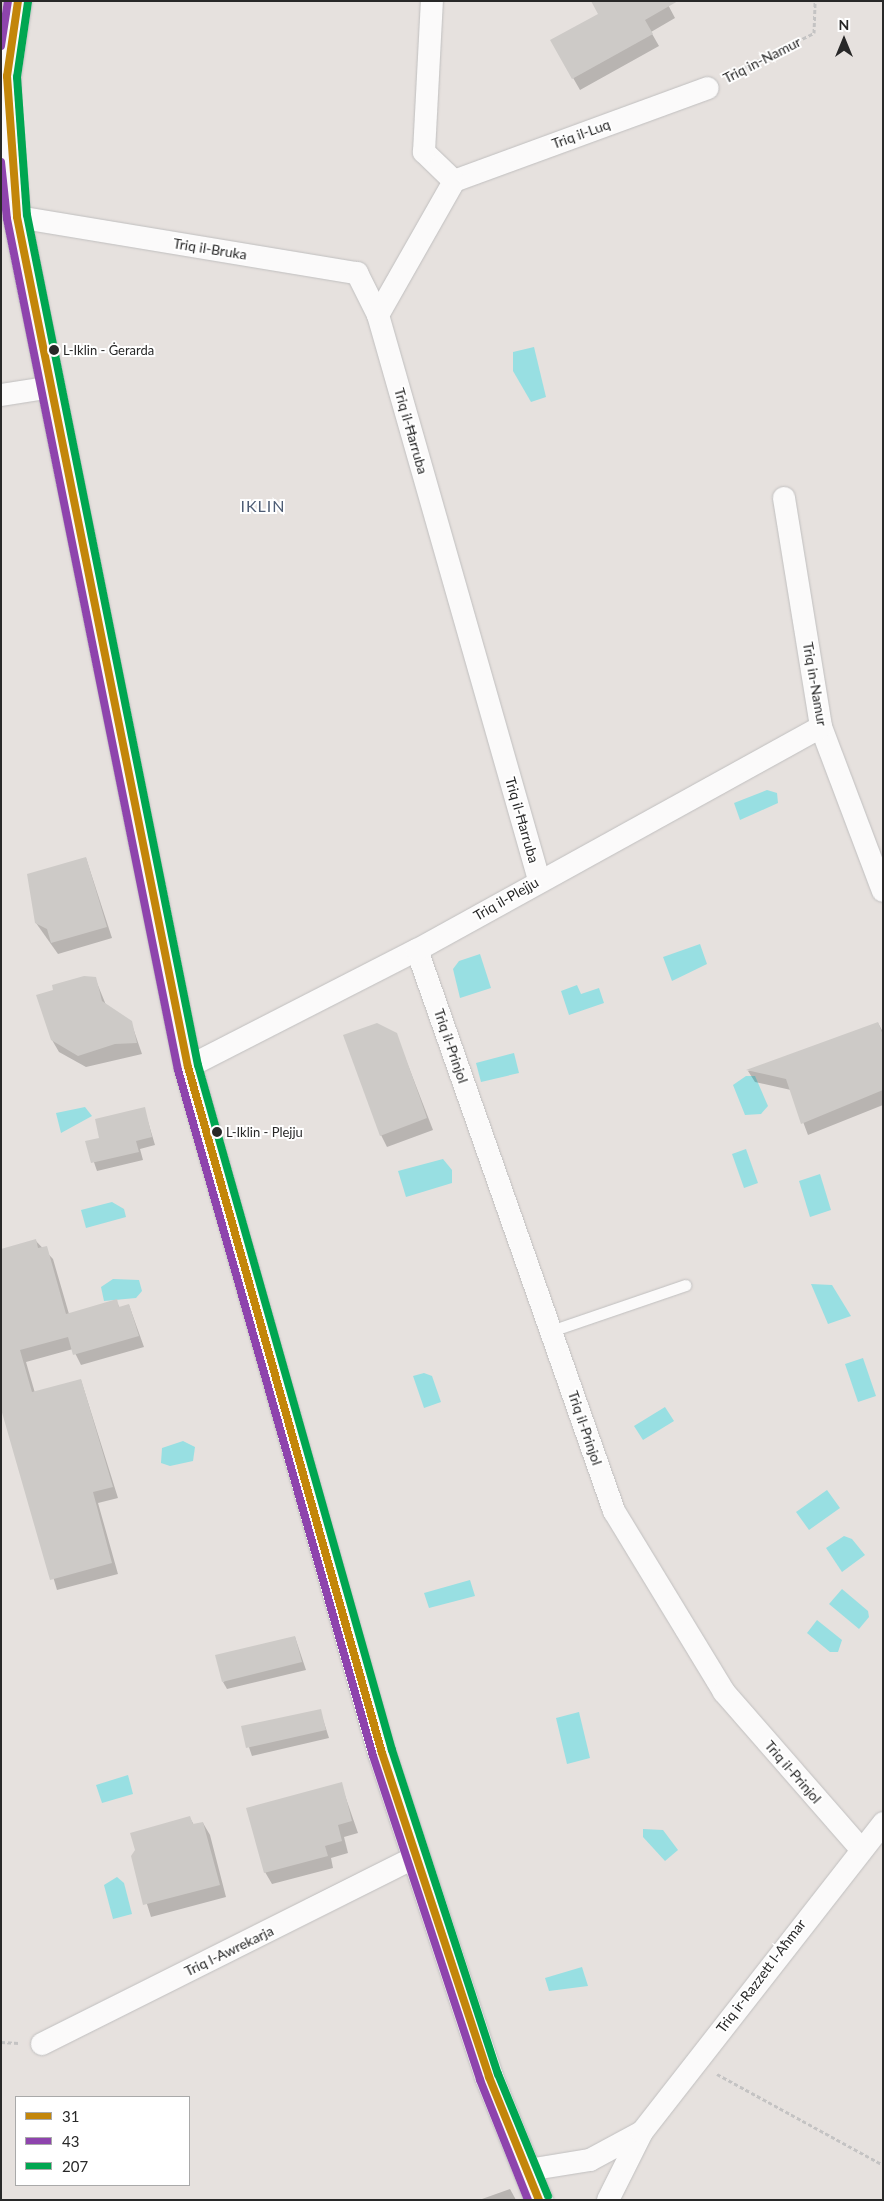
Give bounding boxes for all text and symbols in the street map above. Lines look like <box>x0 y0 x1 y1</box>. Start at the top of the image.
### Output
north arrow <box>819 15 869 65</box>
text: N <box>839 16 849 33</box>
street label: Triq in-Namur <box>720 33 804 87</box>
street label: Triq il-Luq <box>550 116 612 152</box>
street label: Triq il-Bruka <box>172 235 248 263</box>
place label: L-Iklin - Ġerarda <box>63 342 154 358</box>
marker: L-Iklin - Ġerarda <box>49 345 59 355</box>
street label: Triq il-Ħarruba <box>391 386 431 476</box>
district label: IKLIN <box>240 496 286 516</box>
street label: Triq in-Namur <box>799 641 831 727</box>
street label: Triq il-Ħarruba <box>502 775 542 865</box>
street label: Triq il-Plejju <box>471 874 541 924</box>
street label: Triq il-Prinjol <box>430 1007 472 1085</box>
place label: L-Iklin - Plejju <box>226 1124 303 1140</box>
marker: L-Iklin - Plejju <box>212 1127 222 1137</box>
street label: Triq il-Prinjol <box>564 1389 606 1467</box>
street label: Triq il-Prinjol <box>761 1737 825 1807</box>
street label: Triq ir-Razzett l-Aħmar <box>713 1916 809 2036</box>
street label: Triq l-Awrekarja <box>182 1922 276 1980</box>
legend <box>15 2096 190 2186</box>
text: 31 <box>62 2107 79 2125</box>
text: 43 <box>62 2132 79 2150</box>
text: 207 <box>62 2157 88 2175</box>

